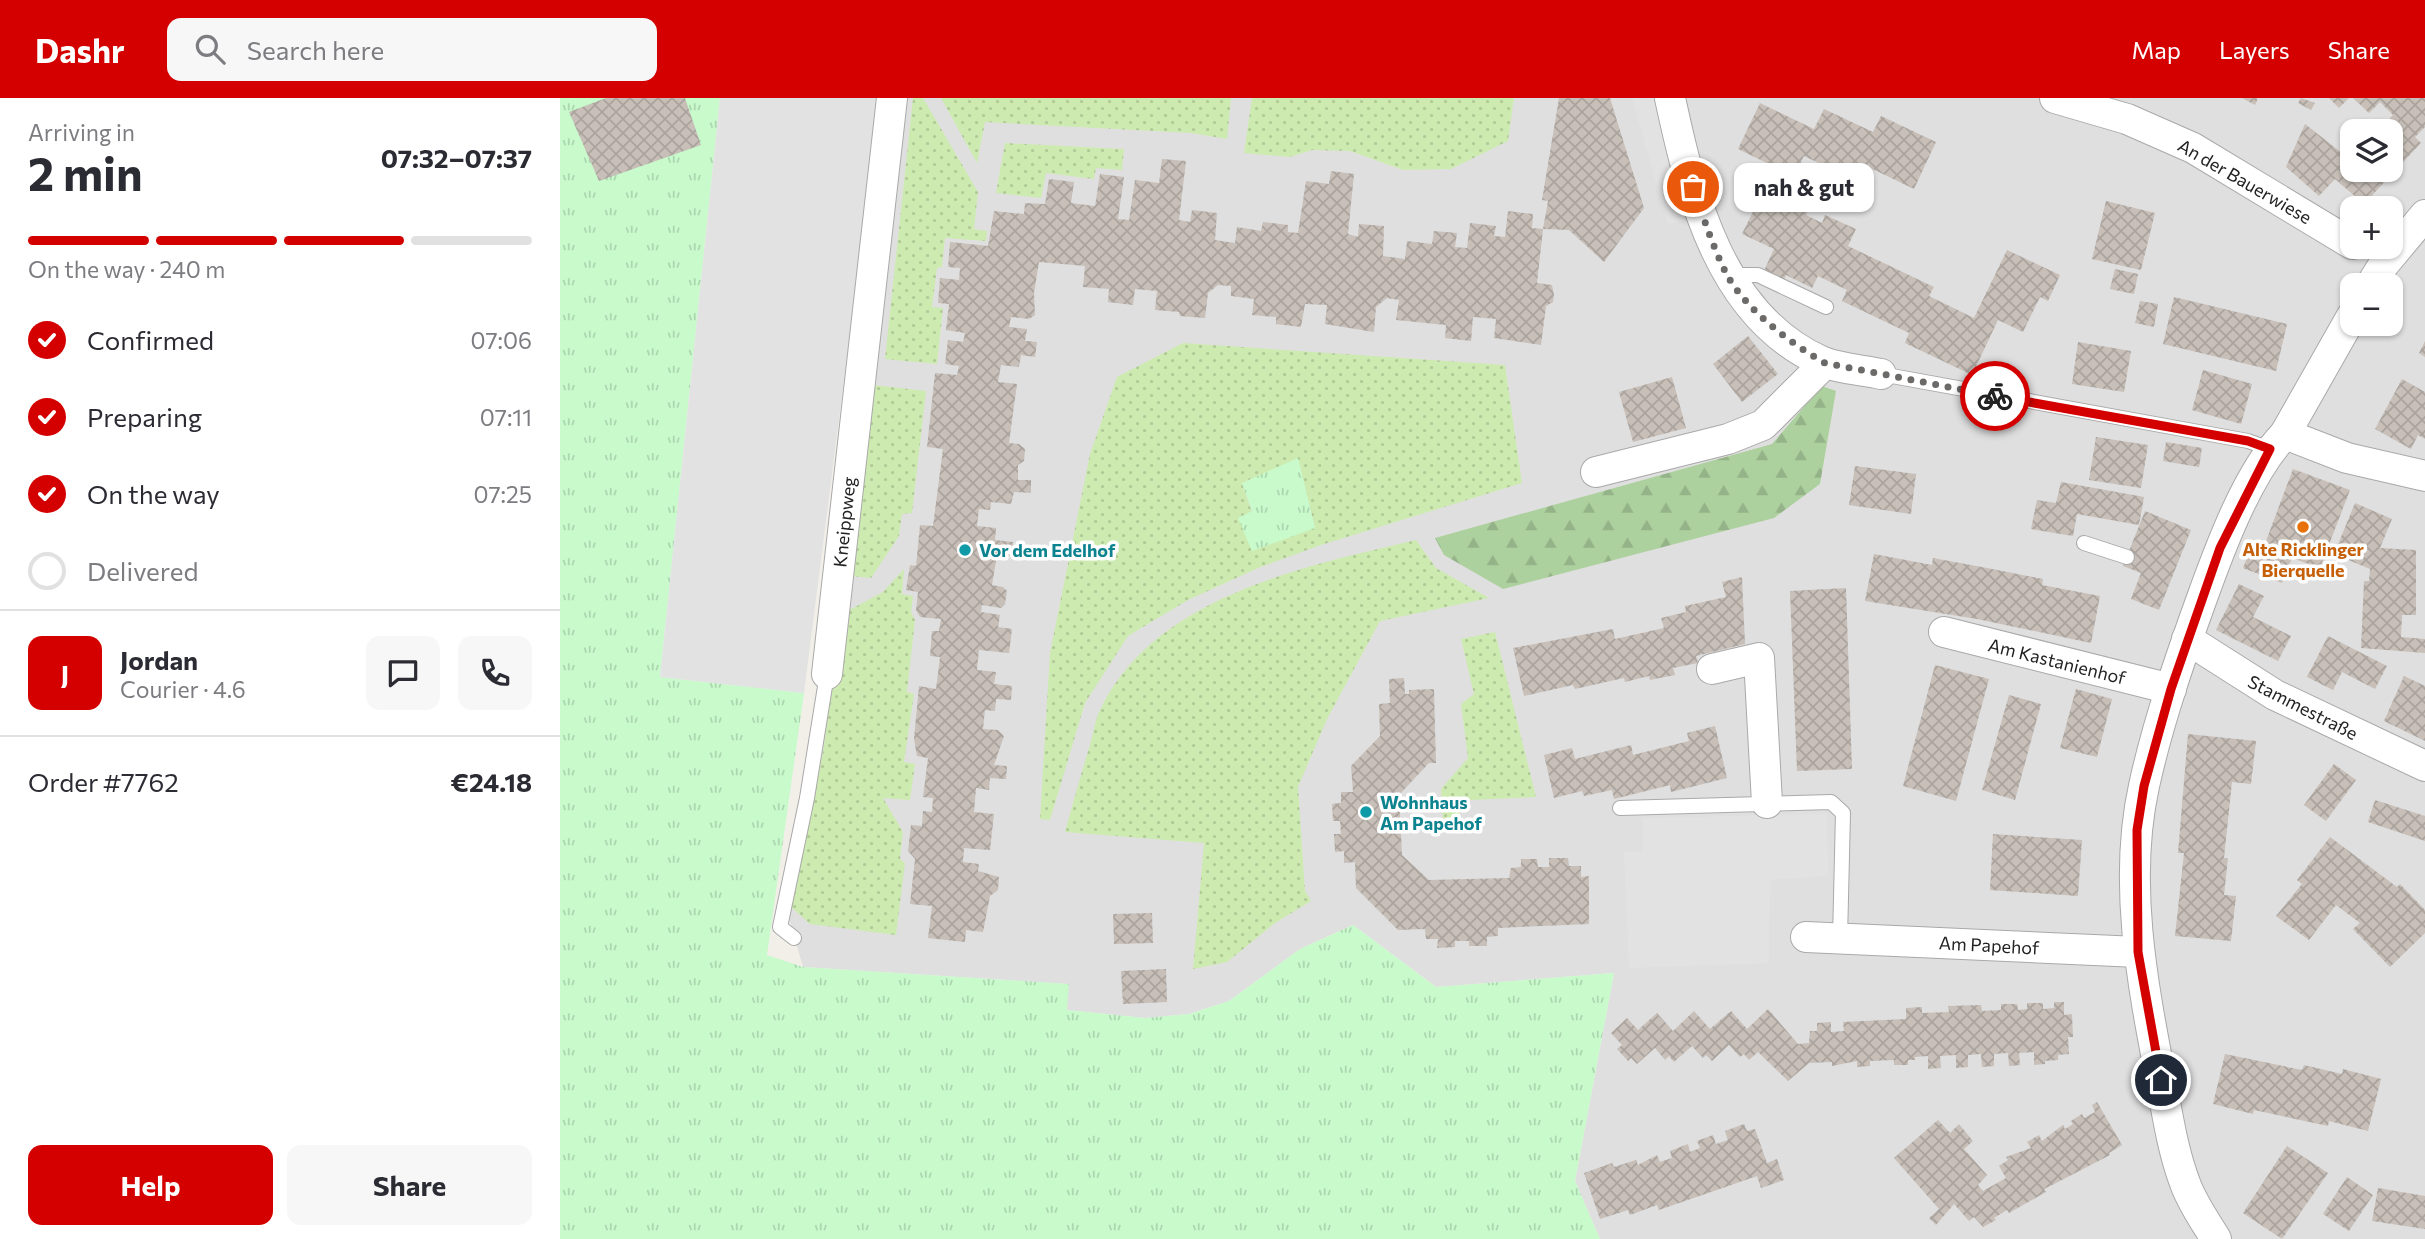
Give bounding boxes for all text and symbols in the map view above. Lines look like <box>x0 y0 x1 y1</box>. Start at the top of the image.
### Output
search box <box>167 18 657 81</box>
text: Dashr <box>35 29 125 70</box>
icon: search <box>191 30 229 68</box>
text: Search here <box>247 34 384 65</box>
text: Map <box>2132 35 2181 64</box>
text: Layers <box>2219 35 2290 64</box>
text: Share <box>2328 35 2390 64</box>
text: Arriving in <box>28 118 135 146</box>
map controls <box>2340 119 2403 336</box>
button: layers <box>2340 119 2403 182</box>
street label: An der Bauerwiese <box>2174 134 2316 228</box>
text: 07:32–07:37 <box>381 142 532 173</box>
text: 2 min <box>28 144 143 200</box>
pin <box>1663 157 1723 217</box>
callout: nah & gut <box>1735 162 1875 212</box>
icon: bag <box>1674 168 1712 206</box>
text: nah & gut <box>1754 173 1854 201</box>
button: + <box>2340 196 2403 259</box>
text: On the way · 240 m <box>28 255 225 283</box>
button: − <box>2340 273 2403 336</box>
icon: check <box>28 321 66 359</box>
text: Confirmed <box>87 324 214 355</box>
text: 07:06 <box>471 326 532 354</box>
courier <box>1960 361 2030 431</box>
icon: bike <box>1976 377 2014 415</box>
icon: check <box>28 398 66 436</box>
text: Preparing <box>87 401 202 432</box>
text: 07:11 <box>480 403 532 431</box>
icon: check <box>28 475 66 513</box>
street label: Kneippweg <box>828 475 860 568</box>
text: On the way <box>87 478 220 509</box>
text: 07:25 <box>474 480 532 508</box>
marker: Alte Ricklinger Bierquelle <box>2295 519 2311 535</box>
place label: Alte Ricklinger Bierquelle <box>2242 538 2364 581</box>
place label: Vor dem Edelhof <box>979 539 1116 561</box>
marker: Vor dem Edelhof <box>957 542 973 558</box>
text: Delivered <box>87 555 198 586</box>
street label: Am Kastanienhof <box>1986 633 2129 689</box>
button: chat <box>366 636 440 710</box>
button: phone <box>458 636 532 710</box>
text: Jordan <box>120 644 198 675</box>
text: J <box>61 658 69 689</box>
street label: Stammestraße <box>2244 670 2362 744</box>
text: Courier · 4.6 <box>120 675 246 703</box>
text: Order #7762 <box>28 766 179 797</box>
text: €24.18 <box>451 766 532 797</box>
place label: Wohnhaus Am Papehof <box>1380 791 1482 834</box>
marker: Wohnhaus Am Papehof <box>1358 804 1374 820</box>
street label: Am Papehof <box>1938 931 2041 959</box>
pin <box>2131 1050 2191 1110</box>
icon: home <box>2142 1061 2180 1099</box>
button: Help <box>28 1145 273 1225</box>
button: Share <box>287 1145 532 1225</box>

